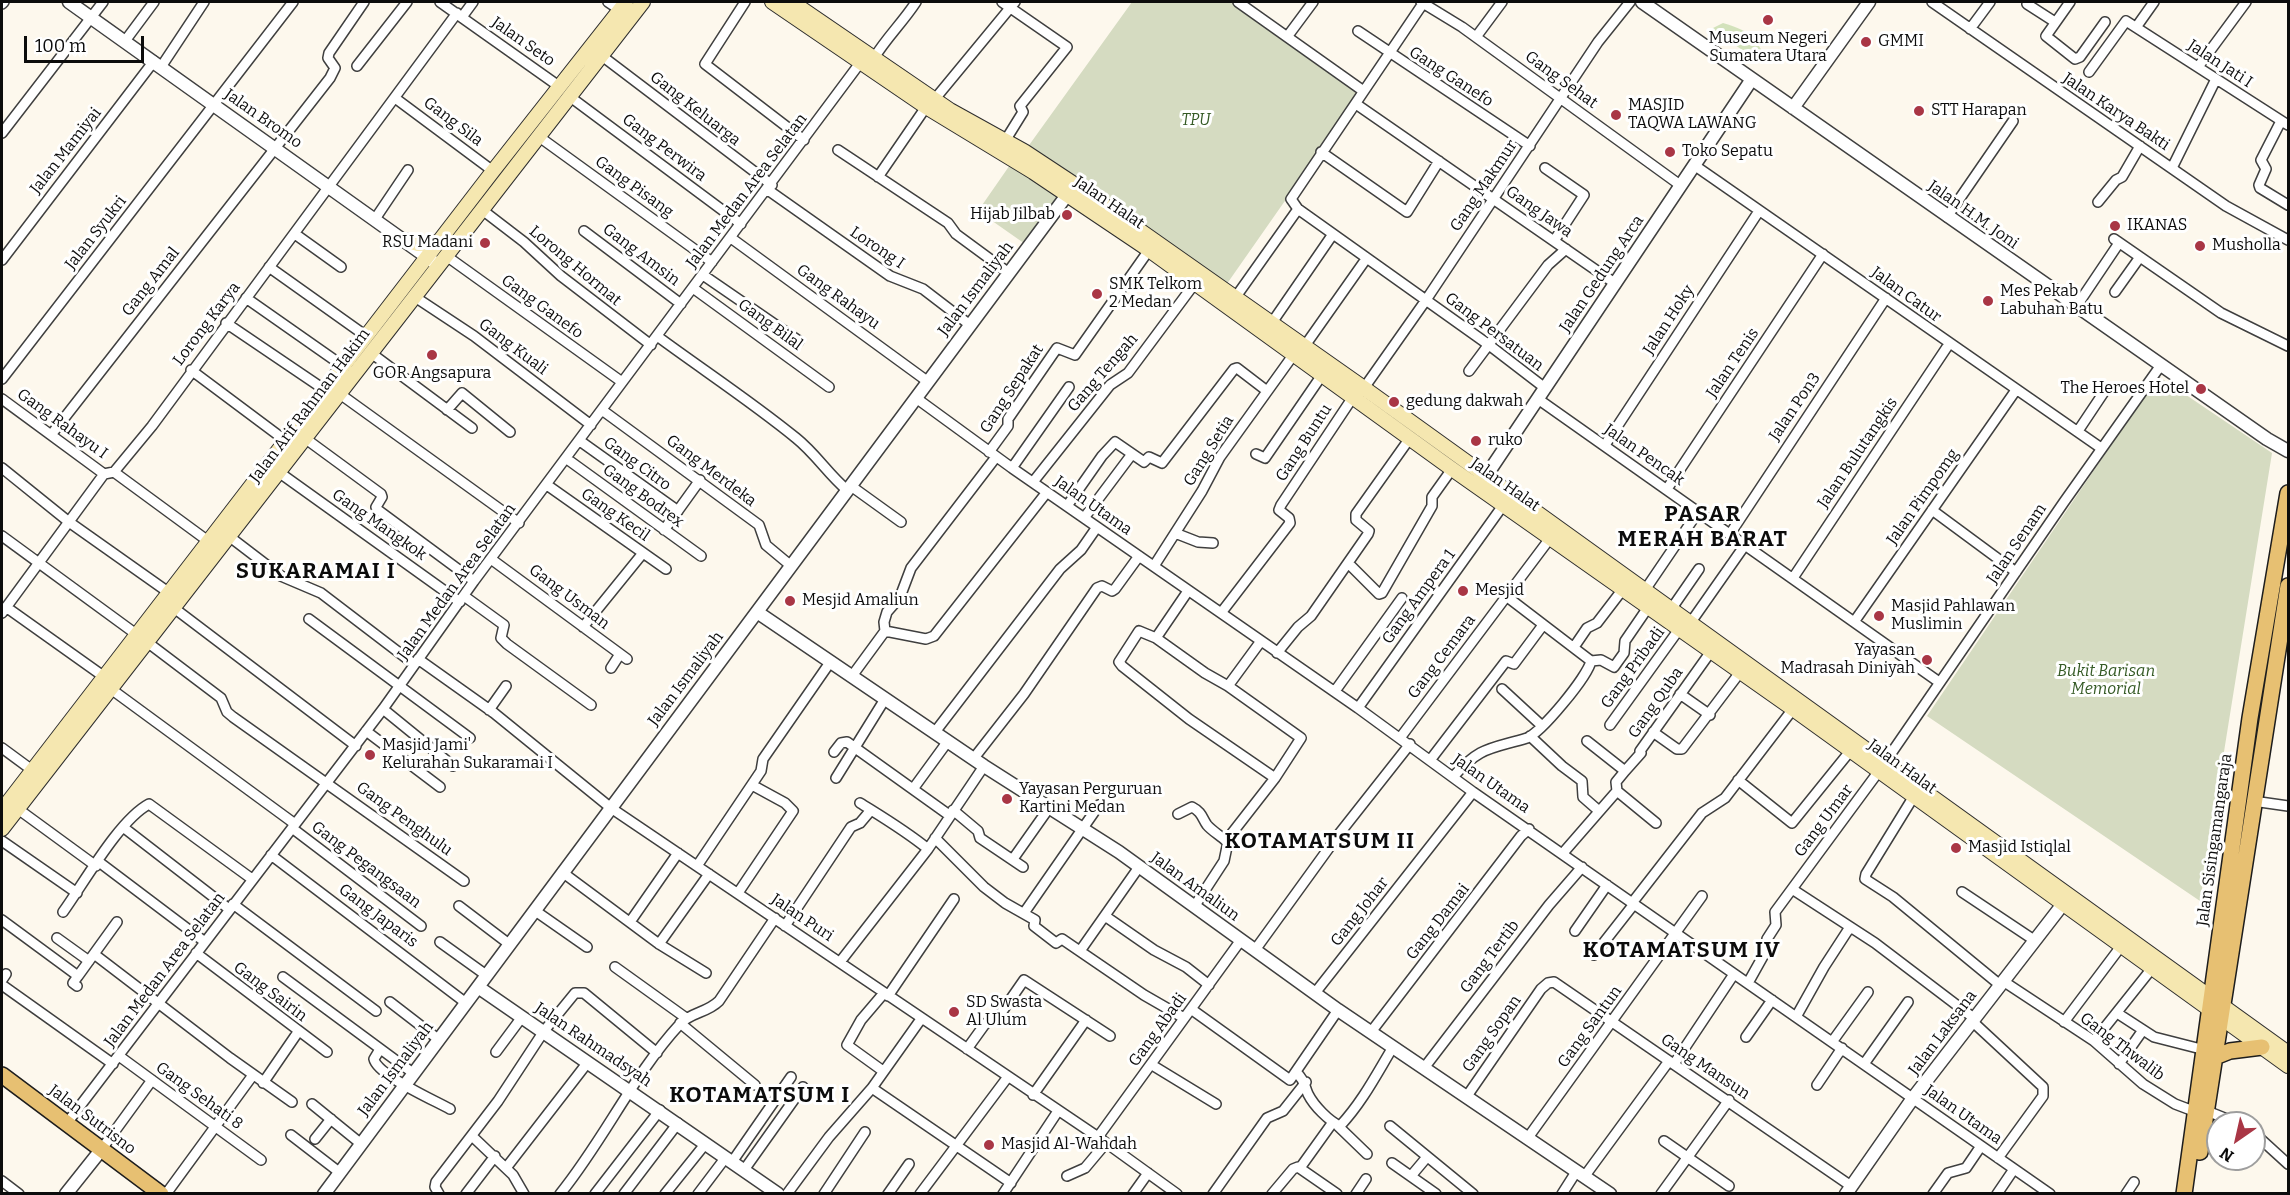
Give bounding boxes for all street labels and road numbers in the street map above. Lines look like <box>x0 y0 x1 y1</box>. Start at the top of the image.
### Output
street label: Jalan Seto <box>488 13 558 71</box>
street label: Jalan Jati I <box>2184 36 2256 92</box>
street label: Gang Ganefo <box>1405 43 1497 111</box>
street label: Gang Sehat <box>1521 47 1601 113</box>
street label: Gang Keluarga <box>646 68 744 150</box>
street label: Jalan Karya Bakti <box>2059 69 2173 155</box>
street label: Jalan Bromo <box>220 85 306 153</box>
street label: Gang Sila <box>419 93 487 151</box>
street label: Jalan Mamiyai <box>26 104 106 198</box>
street label: Gang Perwira <box>618 110 710 186</box>
street label: Jalan Medan Area Selatan <box>683 110 811 272</box>
street label: Gang Makmur <box>1446 137 1522 235</box>
street label: Gang Pisang <box>591 152 677 222</box>
street label: Jalan Halat <box>1070 173 1148 233</box>
street label: Jalan H.M. Joni <box>1924 177 2022 253</box>
street label: Gang Jawa <box>1502 182 1576 242</box>
street label: Jalan Syukri <box>61 192 131 274</box>
street label: Jalan Gedung Arca <box>1556 212 1648 336</box>
street label: Gang Amsin <box>599 220 683 290</box>
street label: Lorong Hormat <box>525 222 625 310</box>
street label: Lorong I <box>846 223 908 273</box>
street label: Jalan Ismaliyah <box>934 238 1018 340</box>
street label: Gang Amal <box>118 244 184 320</box>
street label: Gang Rahayu <box>793 260 883 334</box>
street label: Jalan Catur <box>1867 263 1945 327</box>
street label: Gang Ganefo <box>497 271 587 343</box>
street label: Lorong Karya <box>169 278 245 370</box>
street label: Jalan Hoky <box>1639 282 1699 358</box>
street label: Gang Persatuan <box>1441 289 1547 375</box>
street label: Gang Bilal <box>734 295 806 355</box>
street label: Gang Kuali <box>475 315 551 379</box>
street label: Jalan Tenis <box>1703 324 1763 402</box>
street label: Jalan Arif Rahman Hakim <box>246 325 374 487</box>
street label: Gang Tengah <box>1064 330 1142 416</box>
street label: Gang Sepakat <box>976 341 1048 437</box>
street label: Jalan Pon3 <box>1765 369 1825 445</box>
street label: Gang Rahayu I <box>13 385 111 463</box>
street label: Jalan Bulutangkis <box>1814 394 1902 512</box>
street label: Gang Buntu <box>1272 401 1336 485</box>
street label: Gang Setia <box>1180 412 1238 490</box>
street label: Jalan Pencak <box>1600 420 1688 490</box>
street label: Gang Merdeka <box>662 431 760 511</box>
street label: Gang Citro <box>599 433 675 495</box>
street label: Jalan Pimpomg <box>1883 445 1963 549</box>
street label: Jalan Halat <box>1467 454 1543 516</box>
street label: Gang Bodrex <box>599 460 687 532</box>
street label: Jalan Utama <box>1050 472 1136 540</box>
street label: Gang Kecil <box>577 484 653 546</box>
street label: Gang Mangkok <box>328 485 430 565</box>
street label: Jalan Medan Area Selatan <box>394 500 520 664</box>
street label: Jalan Senam <box>1983 500 2051 588</box>
street label: Gang Ampera 1 <box>1378 546 1460 648</box>
street label: Gang Usman <box>525 560 613 634</box>
street label: Gang Cemara <box>1404 611 1480 703</box>
street label: Gang Pribadi <box>1597 624 1669 712</box>
street label: Jalan Ismaliyah <box>644 628 728 730</box>
street label: Gang Quba <box>1624 664 1688 742</box>
street label: Jalan Halat <box>1864 736 1940 798</box>
street label: Jalan Utama <box>1448 750 1534 818</box>
street label: Jalan Sisingamangaraja <box>2193 752 2237 928</box>
street label: Gang Penghulu <box>352 778 456 860</box>
street label: Gang Umar <box>1791 781 1857 861</box>
street label: Gang Pegangsaan <box>307 818 425 912</box>
street label: Jalan Amaliun <box>1147 848 1243 926</box>
street label: Gang Johar <box>1327 874 1393 950</box>
street label: Gang Japaris <box>335 880 421 952</box>
street label: Gang Damai <box>1402 880 1474 964</box>
street label: Jalan Medan Area Selatan <box>101 889 229 1051</box>
street label: Jalan Puri <box>767 890 837 946</box>
street label: Gang Tertib <box>1456 917 1524 997</box>
street label: Gang Sairin <box>229 958 311 1026</box>
street label: Gang Santun <box>1554 982 1626 1072</box>
street label: Jalan Laksana <box>1905 987 1981 1079</box>
street label: Gang Abadi <box>1125 990 1191 1070</box>
street label: Gang Sopan <box>1458 992 1526 1076</box>
street label: Jalan Rahmadsyah <box>531 999 655 1091</box>
street label: Gang Thwalib <box>2076 1009 2168 1085</box>
street label: Jalan Ismaliyah <box>354 1018 438 1120</box>
street label: Gang Mansun <box>1657 1030 1753 1104</box>
street label: Gang Sehati 8 <box>152 1058 246 1134</box>
street label: Jalan Sutrisno <box>45 1081 139 1159</box>
street label: Jalan Utama <box>1920 1081 2006 1149</box>

